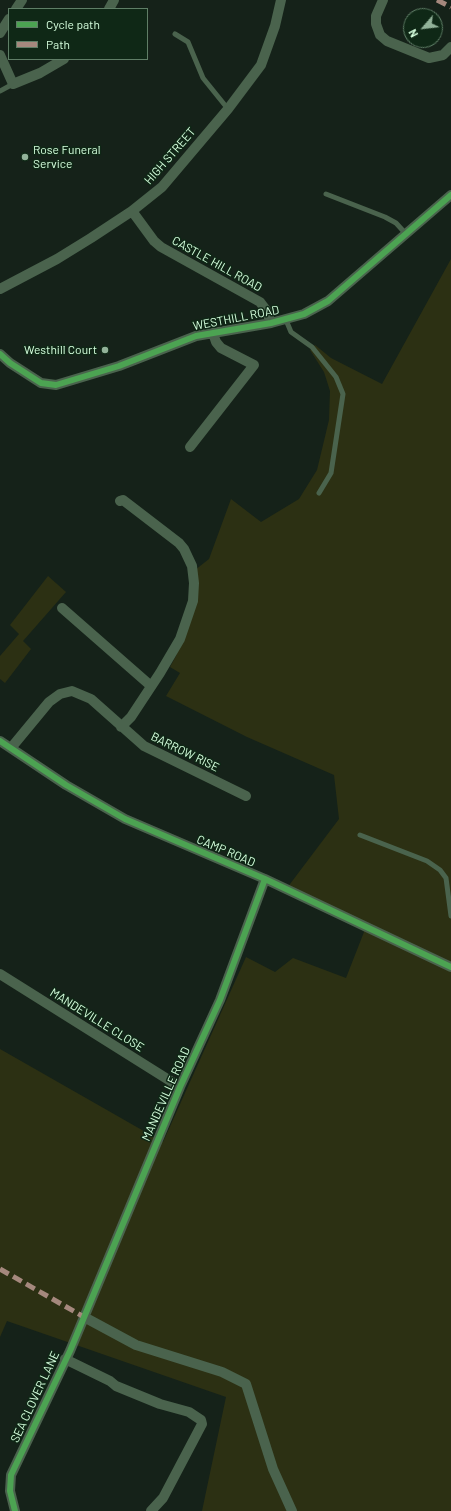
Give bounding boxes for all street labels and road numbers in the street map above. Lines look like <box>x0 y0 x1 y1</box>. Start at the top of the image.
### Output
street label: HIGH STREET <box>141 125 199 187</box>
street label: CASTLE HILL ROAD <box>169 233 265 295</box>
street label: WESTHILL ROAD <box>192 303 280 333</box>
street label: BARROW RISE <box>148 729 222 775</box>
street label: CAMP ROAD <box>195 832 257 870</box>
street label: MANDEVILLE CLOSE <box>47 985 147 1055</box>
street label: MANDEVILLE ROAD <box>139 1045 193 1143</box>
street label: SEA CLOVER LANE <box>8 1349 62 1445</box>

